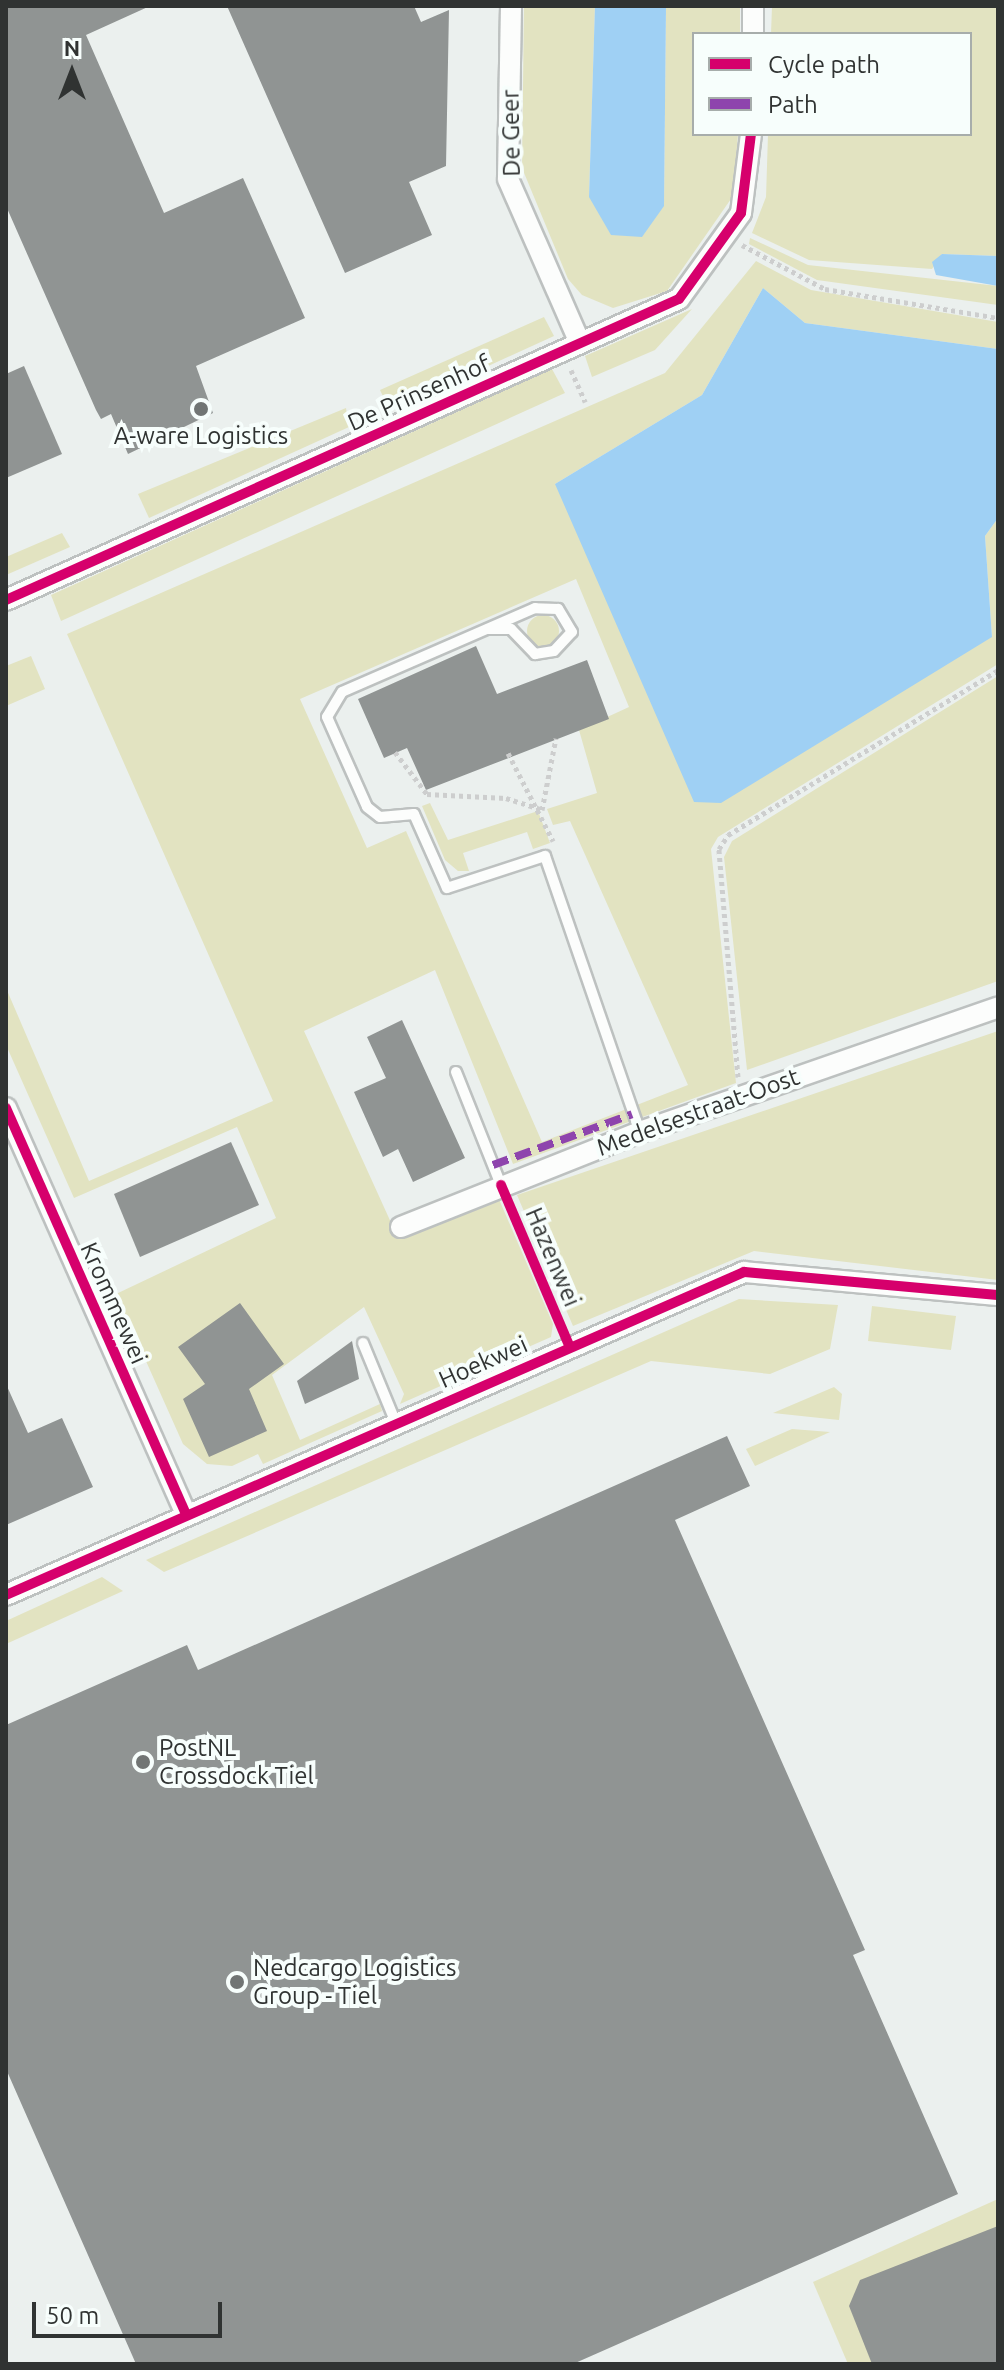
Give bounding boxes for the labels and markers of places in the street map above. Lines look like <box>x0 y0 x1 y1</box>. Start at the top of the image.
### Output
marker: A-ware Logistics <box>192 400 210 418</box>
place label: A-ware Logistics <box>114 422 288 450</box>
place label: PostNL Crossdock Tiel <box>159 1734 314 1790</box>
marker: PostNL Crossdock Tiel <box>134 1753 152 1771</box>
place label: Nedcargo Logistics Group - Tiel <box>253 1954 456 2010</box>
marker: Nedcargo Logistics Group - Tiel <box>228 1973 246 1991</box>

